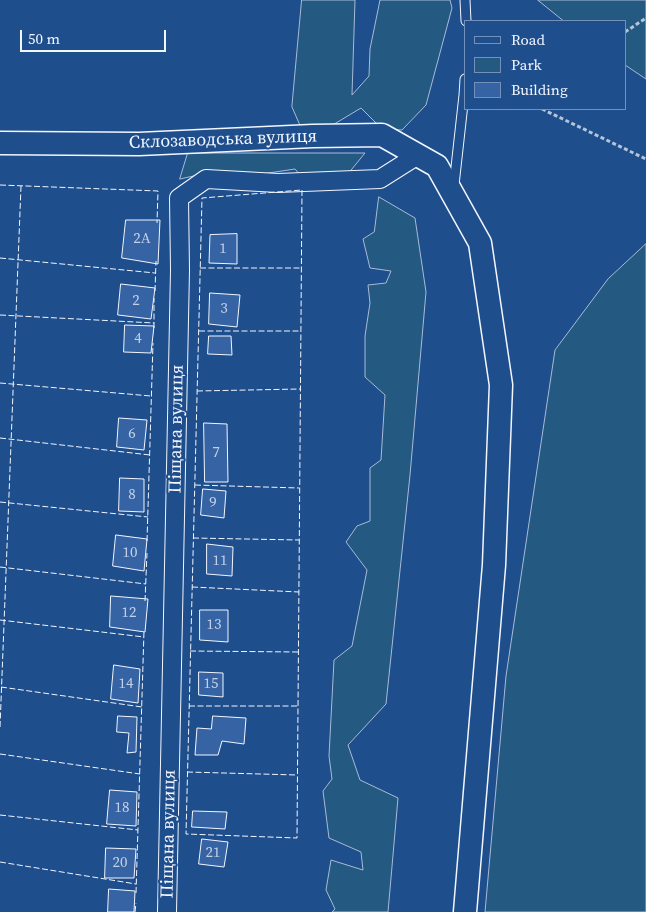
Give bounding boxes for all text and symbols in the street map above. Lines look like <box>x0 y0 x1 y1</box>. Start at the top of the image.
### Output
scale bar <box>22 20 169 52</box>
legend <box>463 20 626 110</box>
text: 50 m <box>28 28 60 49</box>
text: Road <box>511 29 545 50</box>
text: Park <box>511 54 542 75</box>
text: Building <box>511 79 568 100</box>
street label: Склозаводська вулиця <box>128 126 318 154</box>
house number: 2А <box>133 230 151 248</box>
house number: 1 <box>219 240 227 258</box>
house number: 2 <box>132 292 140 310</box>
house number: 3 <box>220 300 228 318</box>
house number: 4 <box>134 330 142 348</box>
street label: Піщана вулиця <box>165 364 189 494</box>
house number: 6 <box>128 425 136 443</box>
house number: 7 <box>212 444 220 462</box>
house number: 8 <box>128 486 136 504</box>
house number: 9 <box>209 494 217 512</box>
house number: 10 <box>123 544 137 562</box>
house number: 11 <box>213 552 227 570</box>
house number: 12 <box>122 604 136 622</box>
house number: 13 <box>207 616 221 634</box>
house number: 14 <box>119 675 133 693</box>
house number: 15 <box>204 675 218 693</box>
street label: Піщана вулиця <box>157 769 181 899</box>
house number: 18 <box>115 799 129 817</box>
house number: 21 <box>206 844 220 862</box>
house number: 20 <box>113 854 127 872</box>

